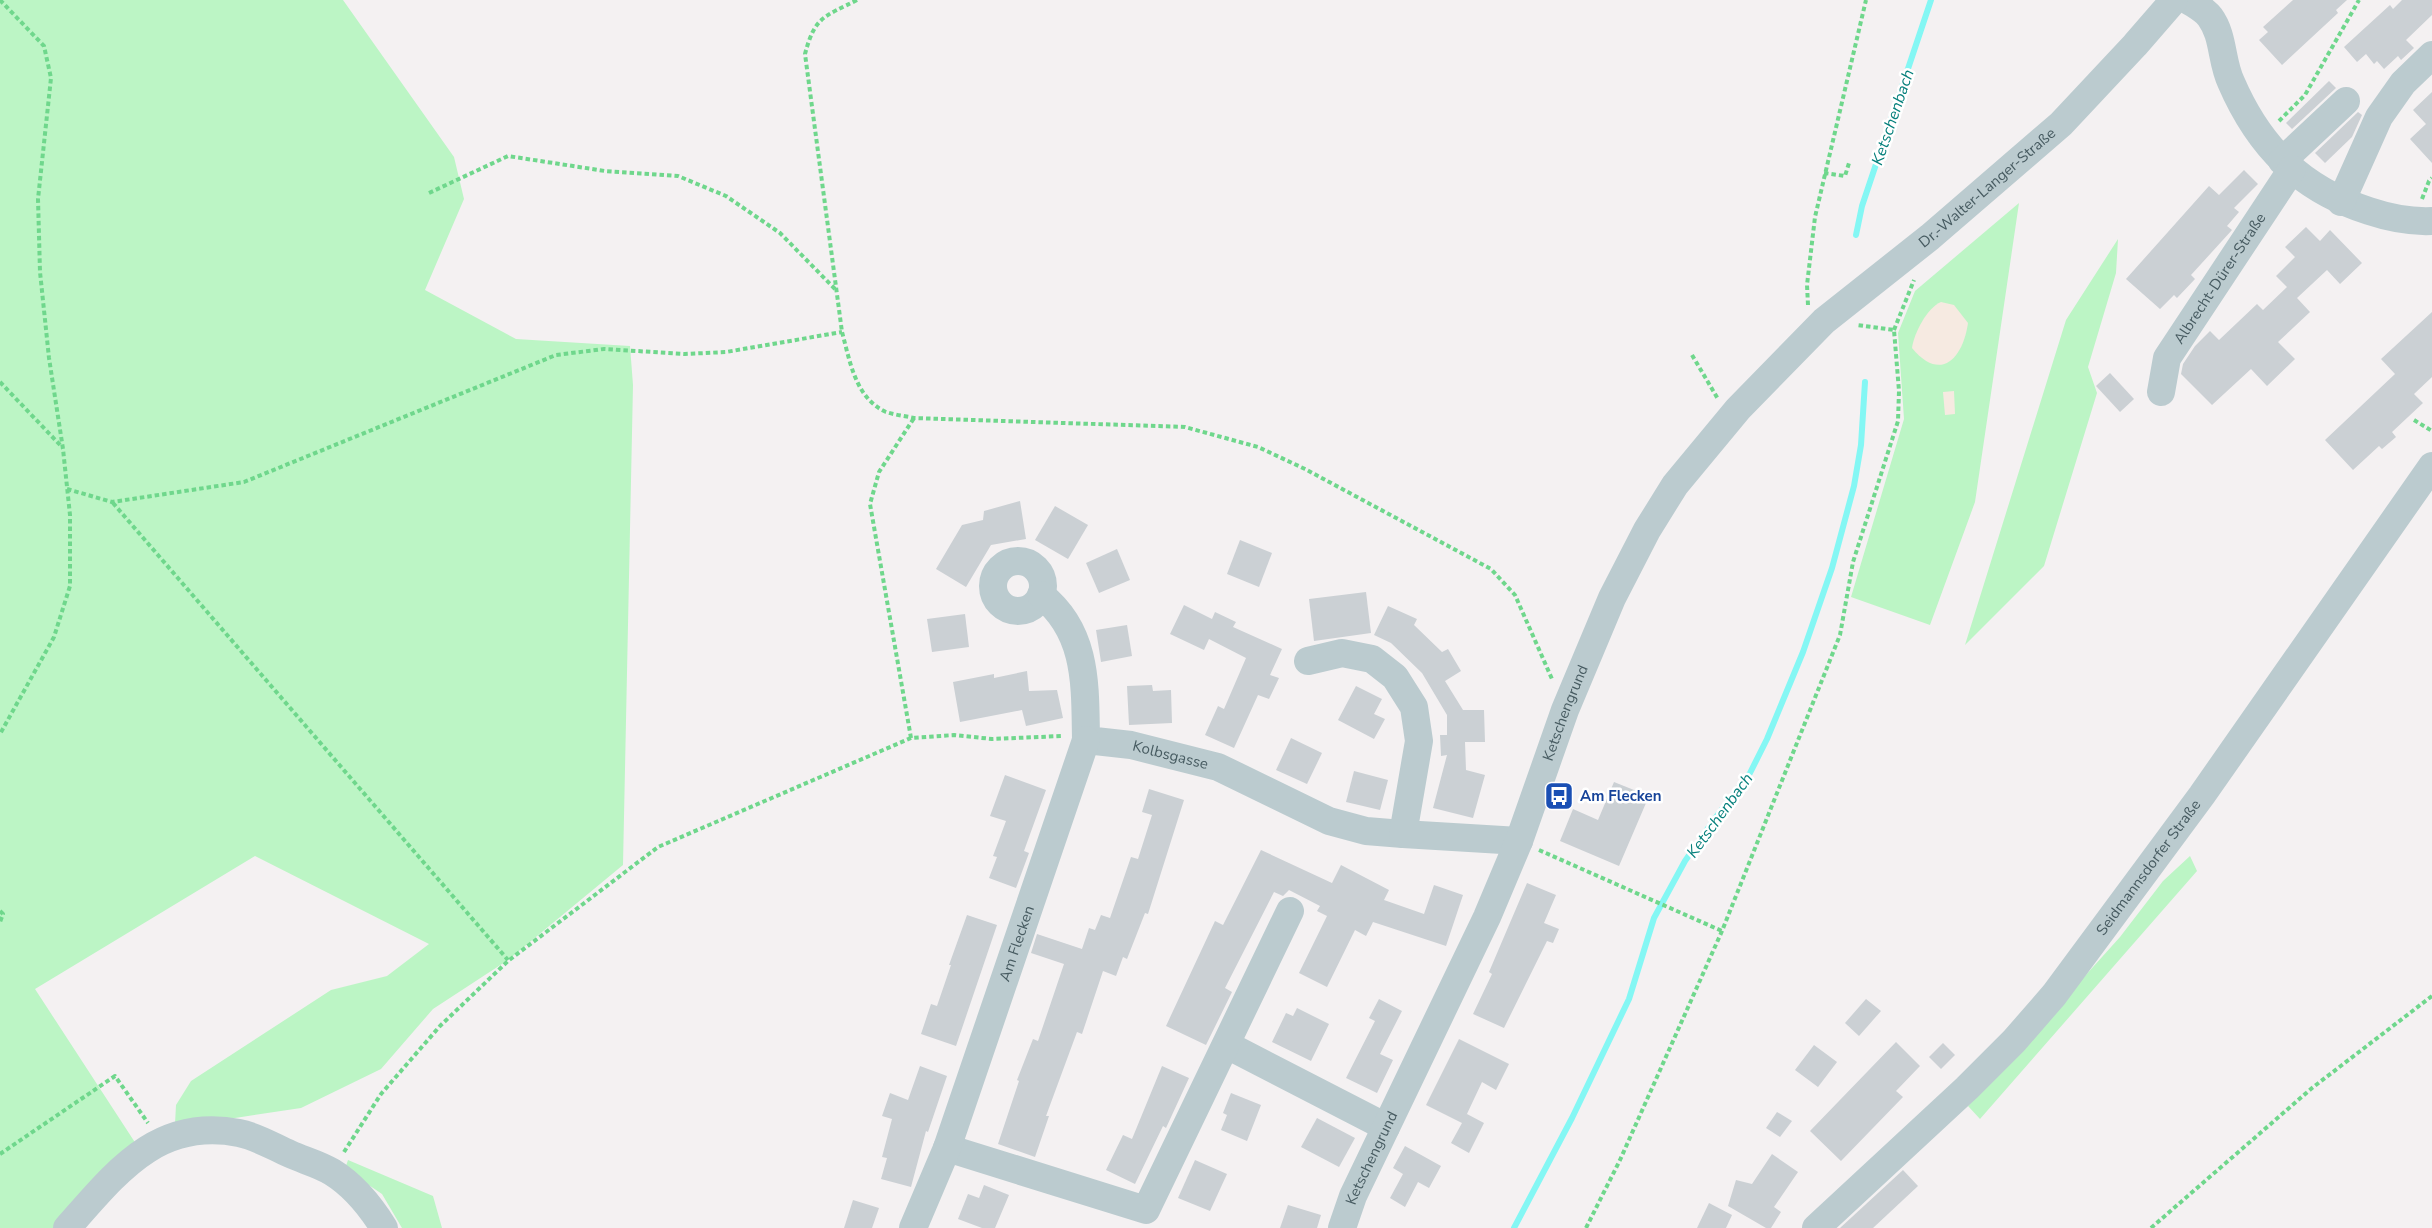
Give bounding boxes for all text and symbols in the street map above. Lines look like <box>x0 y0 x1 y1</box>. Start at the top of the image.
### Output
water label: Ketschenbach <box>1866 66 1920 168</box>
street label: Dr.-Walter-Langer-Straße <box>1914 123 2060 252</box>
street label: Albrecht-Dürer-Straße <box>2169 209 2270 348</box>
street label: Ketschengrund <box>1538 662 1593 764</box>
street label: Kolbsgasse <box>1131 736 1210 774</box>
water label: Ketschenbach <box>1682 769 1758 863</box>
bus stop icon: Am Flecken <box>1543 780 1575 812</box>
place label: Am Flecken <box>1580 786 1662 806</box>
street label: Seidmannsdorfer Straße <box>2091 795 2205 939</box>
street label: Am Flecken <box>994 903 1039 984</box>
street label: Ketschengrund <box>1341 1108 1402 1207</box>

